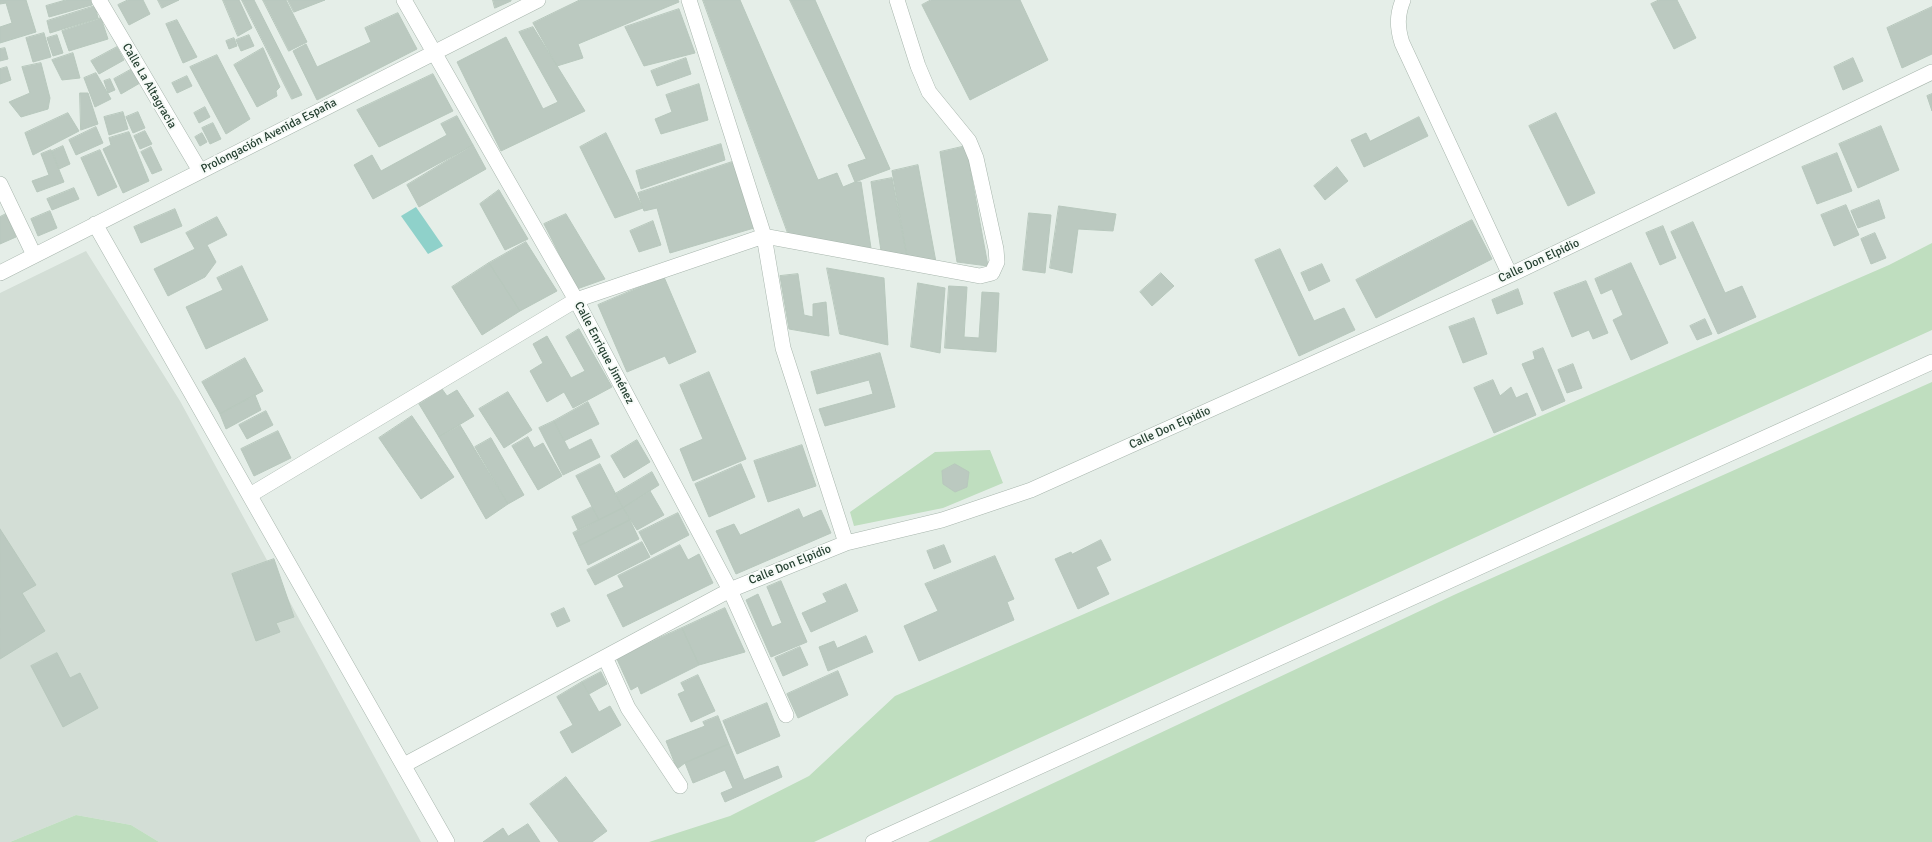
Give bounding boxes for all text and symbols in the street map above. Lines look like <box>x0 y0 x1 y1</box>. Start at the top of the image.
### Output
street label: Calle La Altagracia <box>119 41 179 131</box>
street label: Prolongación Avenida España <box>199 95 339 177</box>
street label: Calle Don Elpidio <box>1496 236 1582 286</box>
street label: Calle Enrique Jiménez <box>571 299 637 407</box>
street label: Calle Don Elpidio <box>1127 404 1213 452</box>
street label: Calle Don Elpidio <box>747 542 833 588</box>

